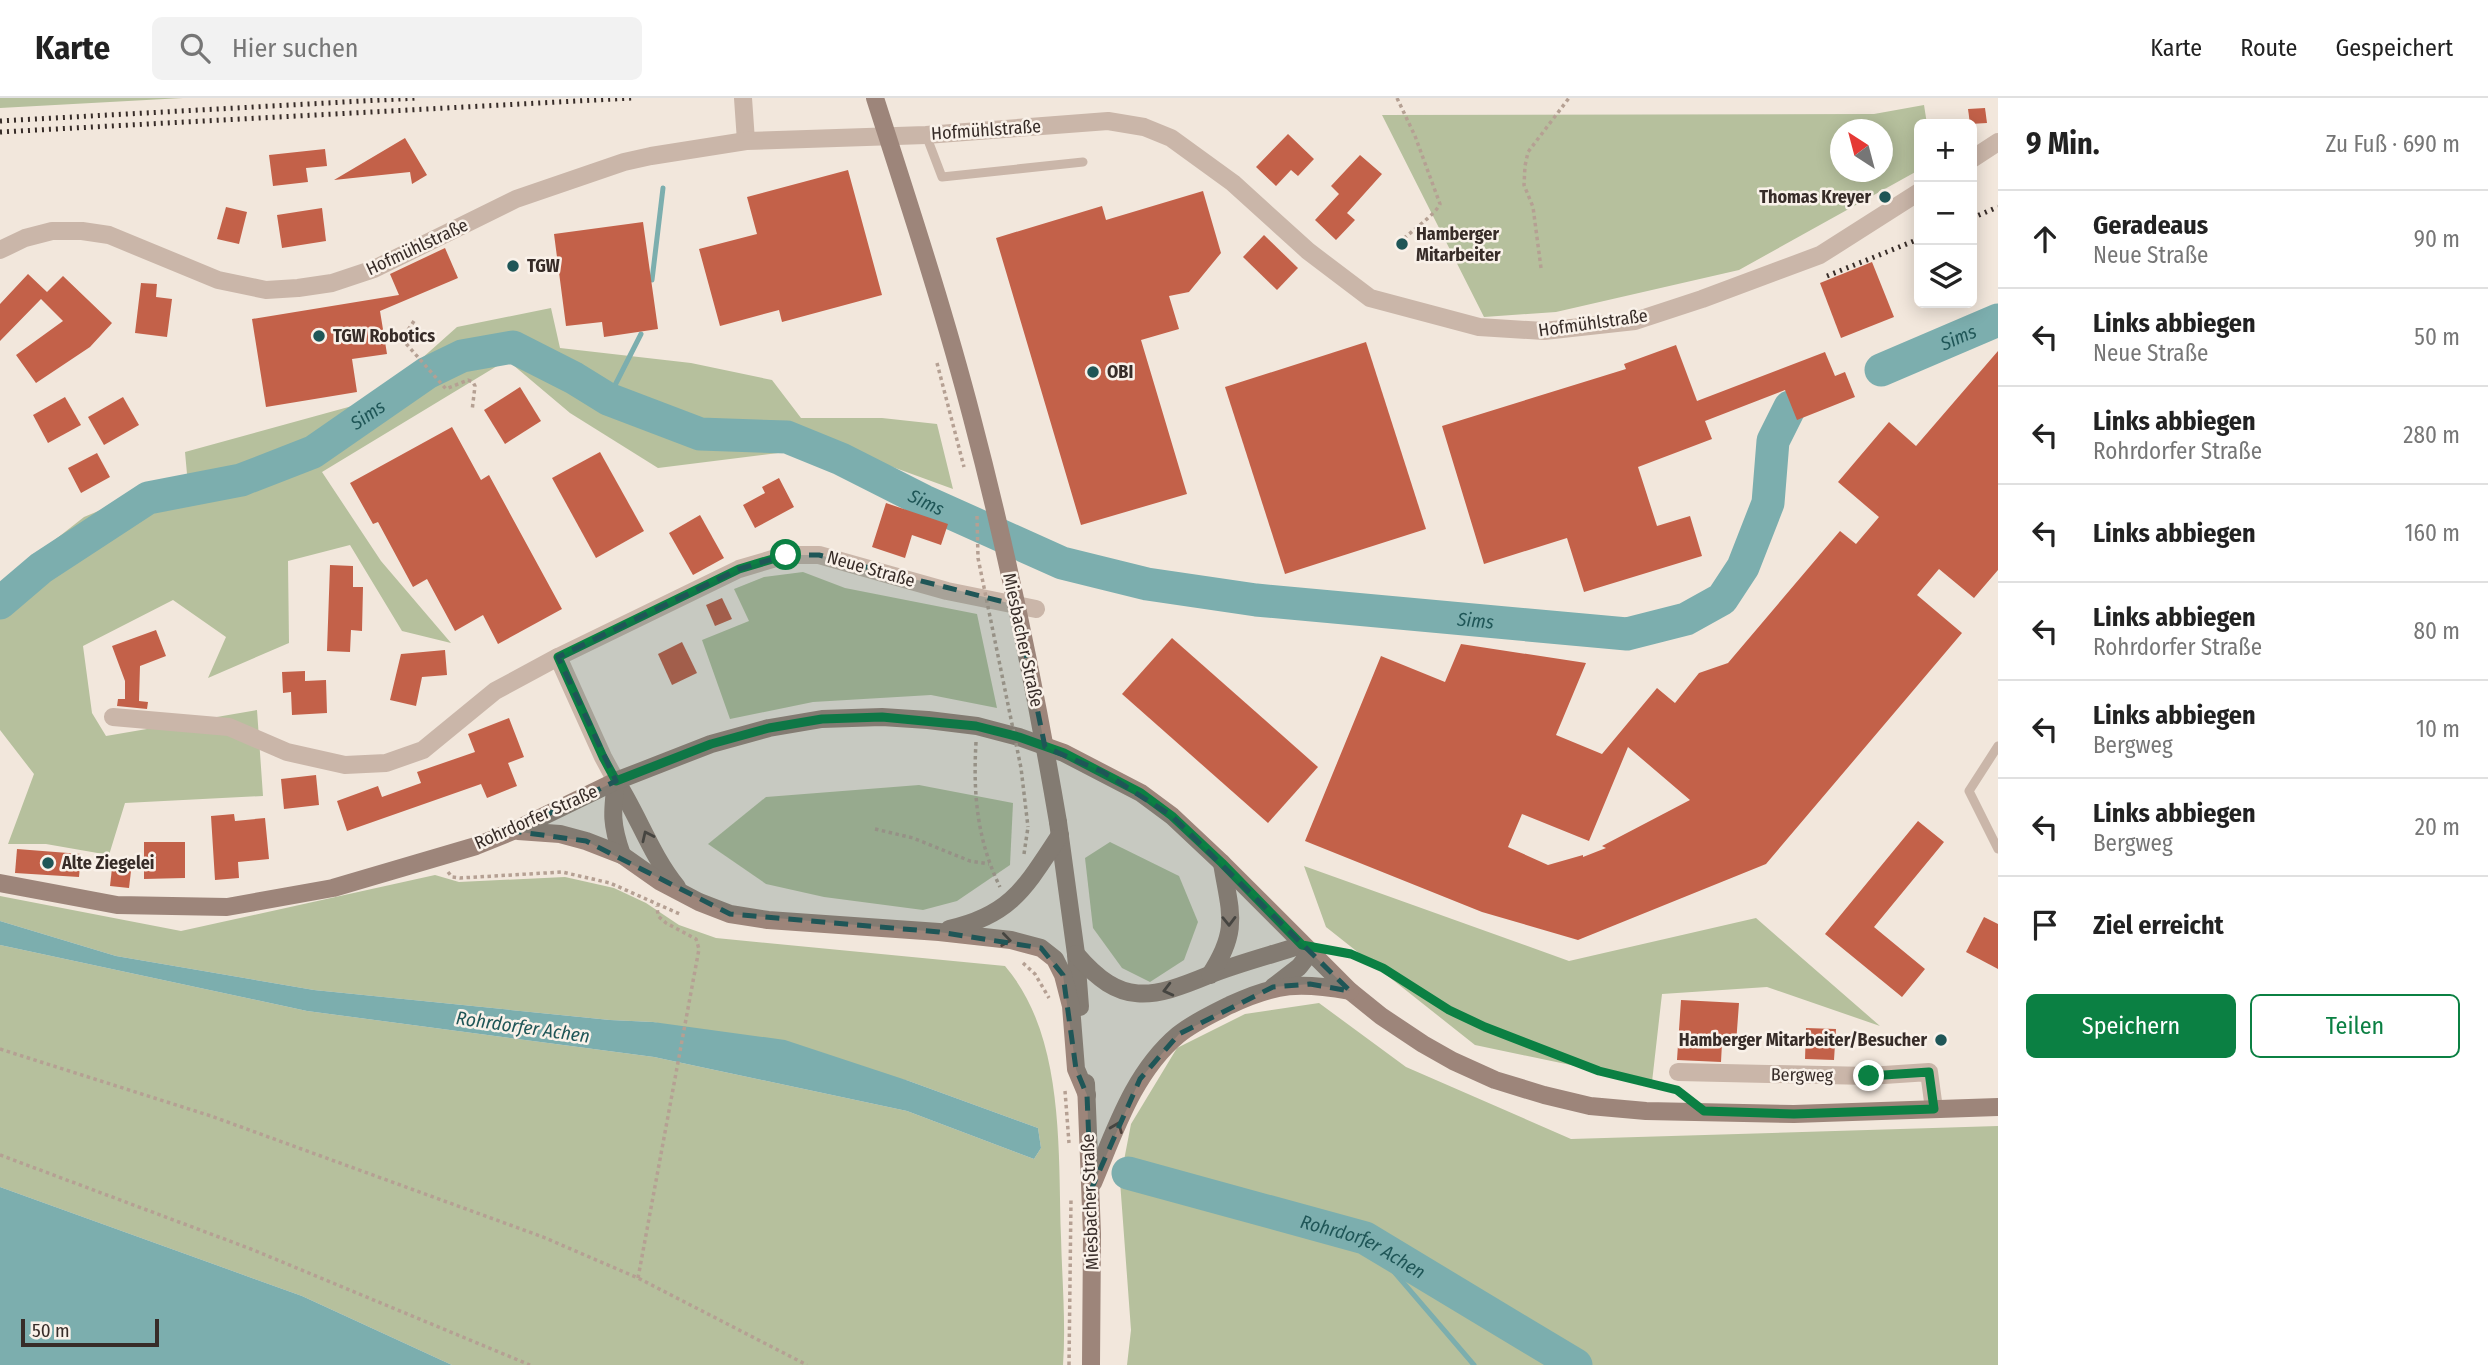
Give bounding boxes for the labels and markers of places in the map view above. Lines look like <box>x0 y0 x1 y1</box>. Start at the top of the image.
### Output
place label: Thomas Kreyer <box>1759 186 1871 208</box>
marker: Thomas Kreyer <box>1877 189 1893 205</box>
place label: Hamberger Mitarbeiter <box>1416 223 1501 266</box>
marker: Hamberger Mitarbeiter <box>1394 236 1410 252</box>
place label: TGW <box>527 255 560 277</box>
marker: TGW <box>505 258 521 274</box>
place label: TGW Robotics <box>333 325 435 347</box>
marker: TGW Robotics <box>311 328 327 344</box>
place label: OBI <box>1107 361 1133 383</box>
marker: OBI <box>1085 364 1101 380</box>
place label: Alte Ziegelei <box>61 852 155 874</box>
marker: Alte Ziegelei <box>40 855 56 871</box>
place label: Hamberger Mitarbeiter/Besucher <box>1679 1029 1927 1051</box>
marker: Hamberger Mitarbeiter/Besucher <box>1933 1032 1949 1048</box>

